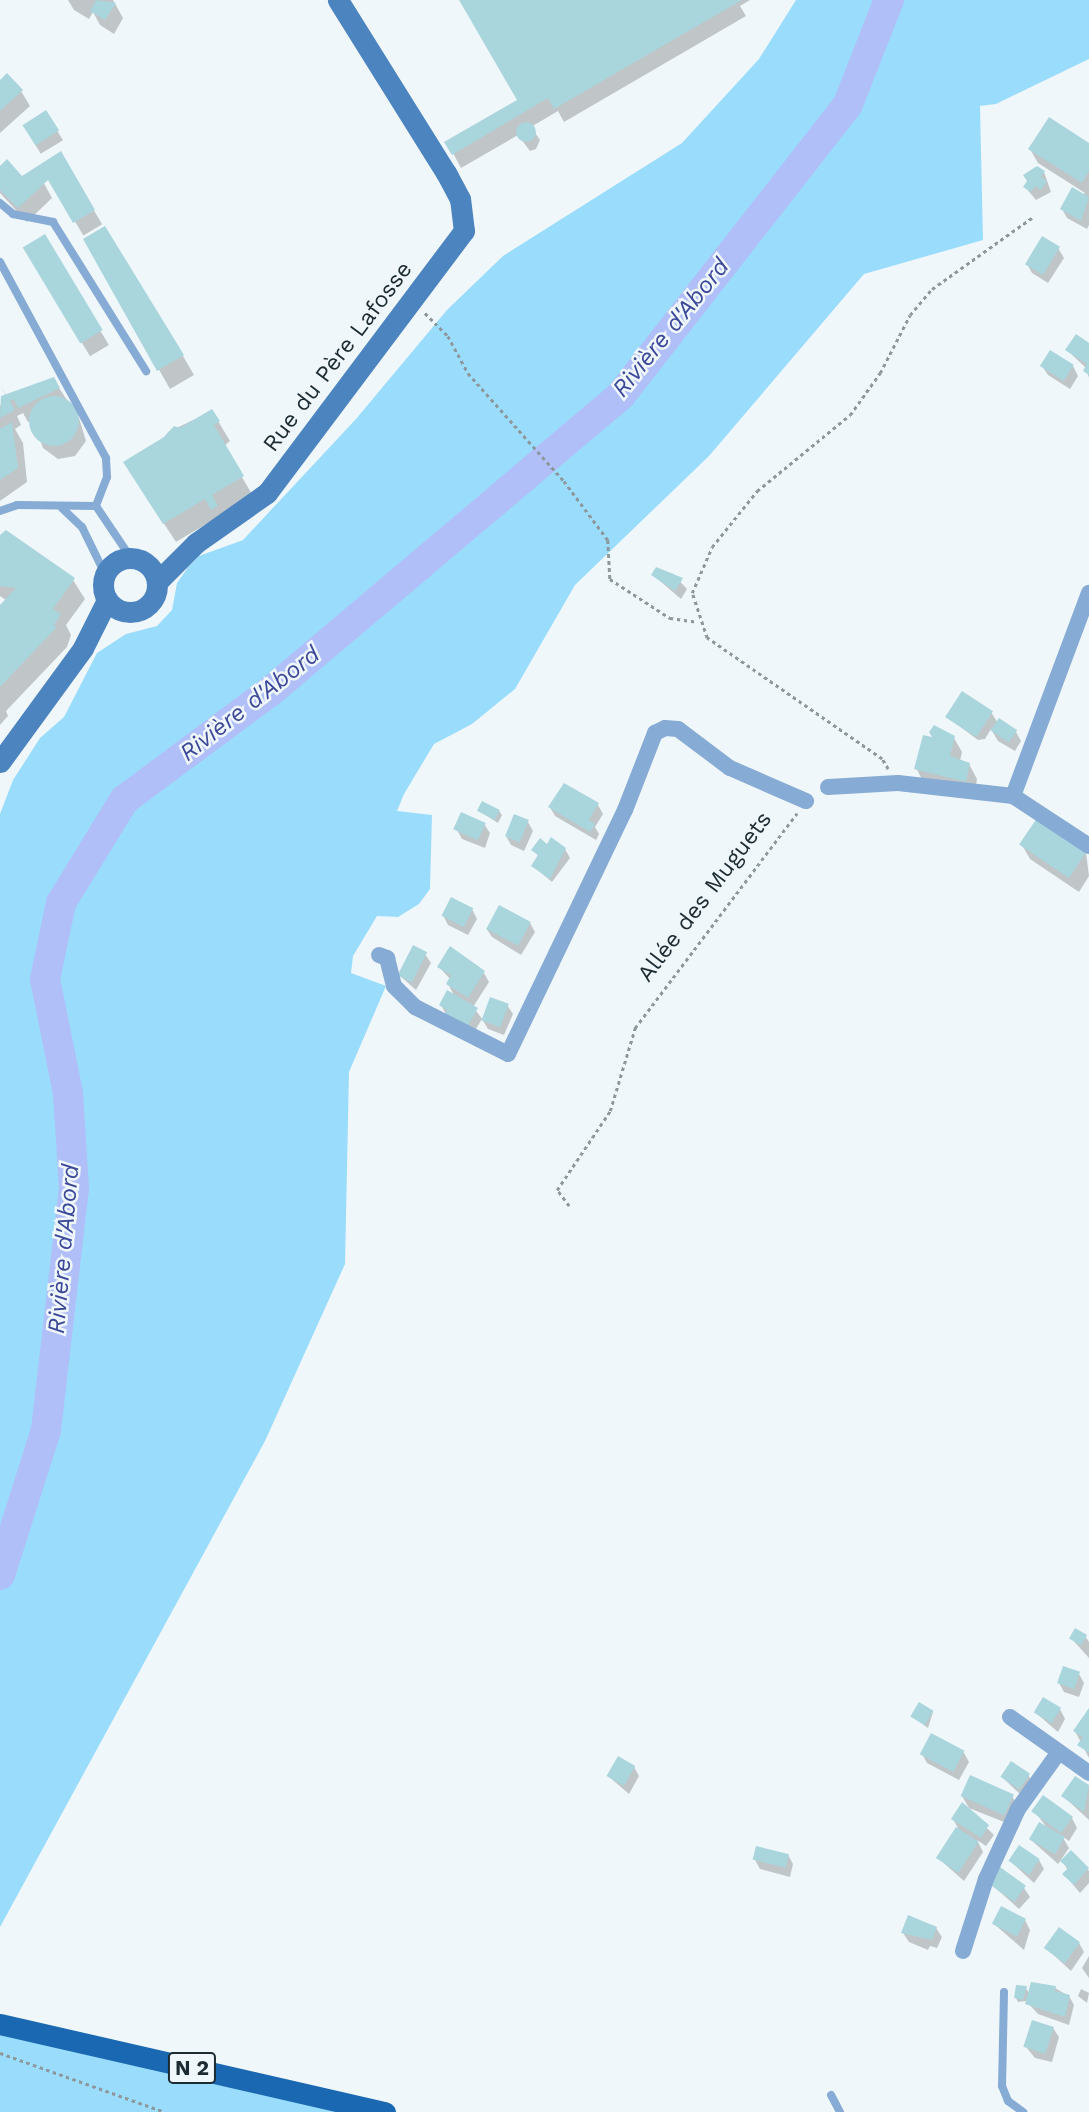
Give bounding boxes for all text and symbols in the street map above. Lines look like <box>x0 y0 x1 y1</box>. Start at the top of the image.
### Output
water label: Rivière d'Abord <box>606 253 736 403</box>
street label: Rue du Père Lafosse <box>258 257 418 457</box>
water label: Rivière d'Abord <box>174 640 326 768</box>
street label: Allée des Muguets <box>632 806 778 988</box>
water label: Rivière d'Abord <box>42 1163 86 1335</box>
road number: N 2 <box>168 2050 216 2086</box>

